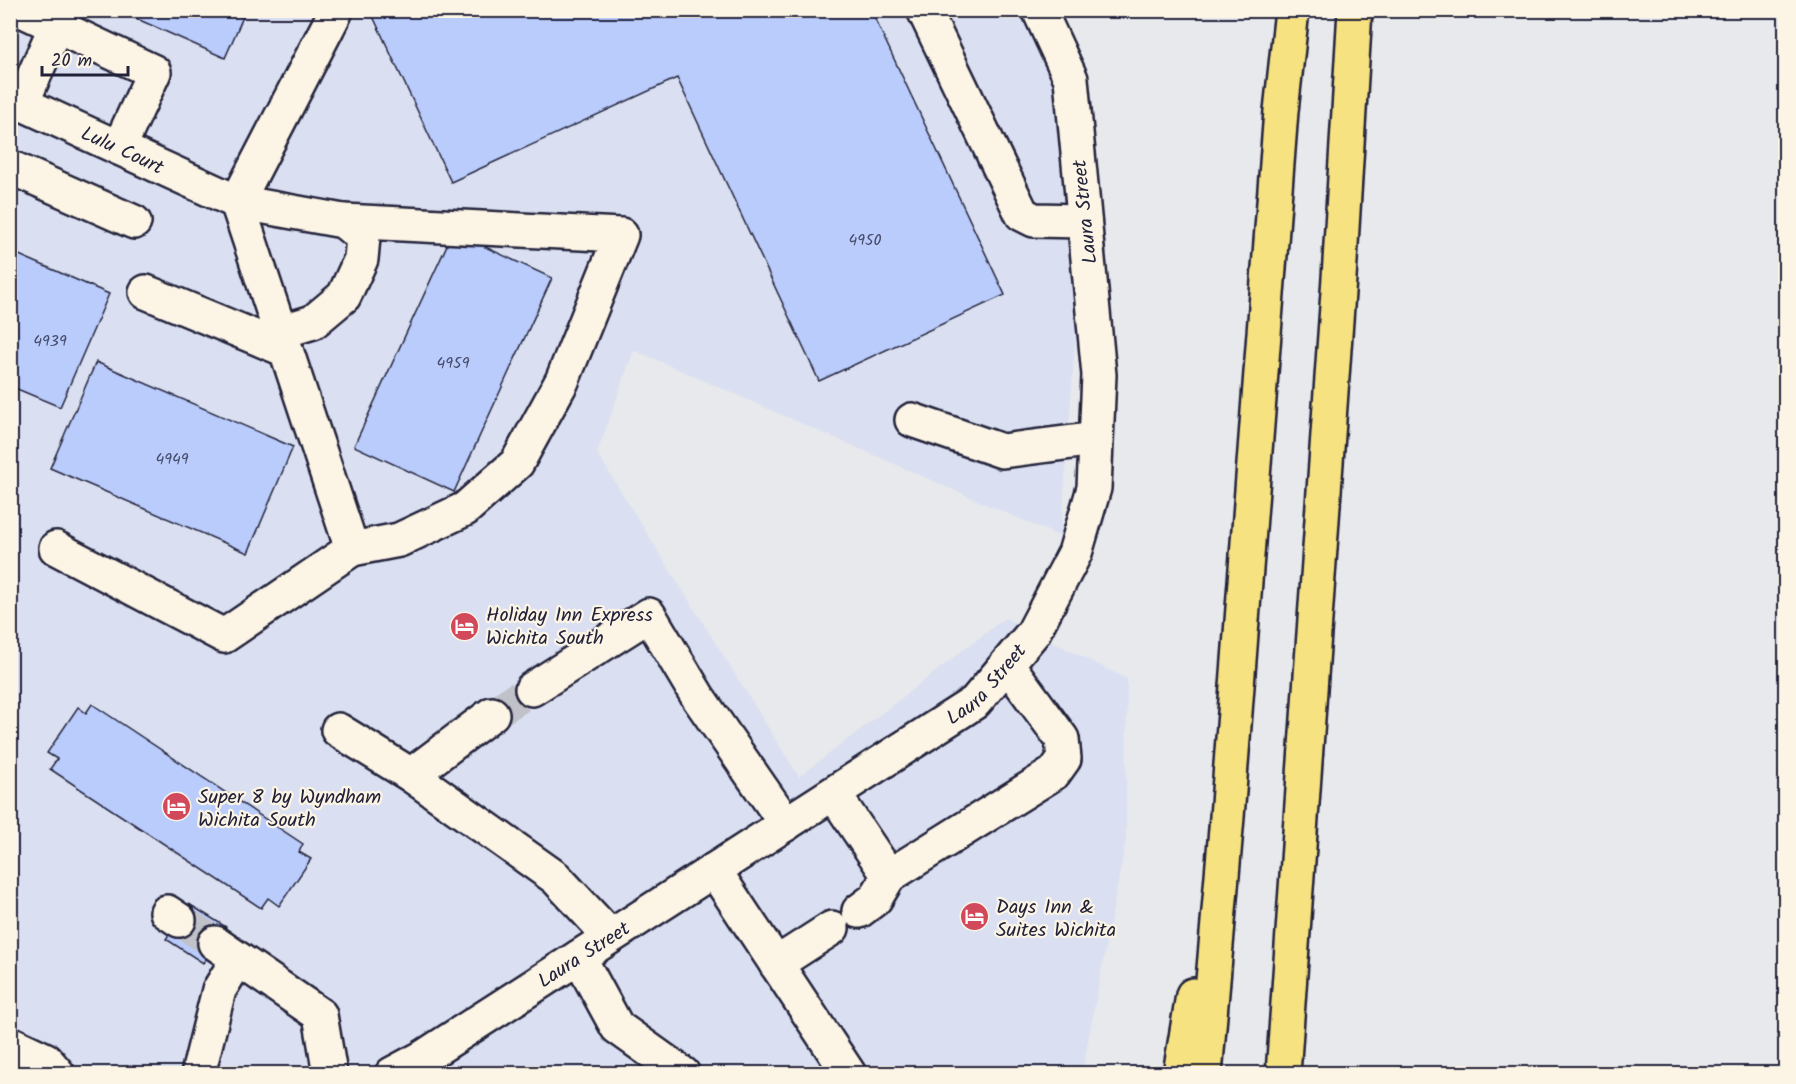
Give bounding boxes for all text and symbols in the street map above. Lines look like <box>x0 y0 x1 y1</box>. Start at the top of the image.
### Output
scale bar <box>42 39 128 77</box>
text: 20 m <box>51 47 92 76</box>
street label: Lulu Court <box>75 119 169 184</box>
street label: Laura Street <box>1065 158 1107 266</box>
house number: 4950 <box>848 228 882 253</box>
house number: 4939 <box>33 329 67 354</box>
house number: 4959 <box>436 351 470 376</box>
house number: 4949 <box>155 447 189 472</box>
place label: Holiday Inn Express Wichita South <box>486 600 653 655</box>
hotel icon: Holiday Inn Express Wichita South <box>449 610 481 642</box>
street label: Laura Street <box>940 637 1036 734</box>
place label: Super 8 by Wyndham Wichita South <box>198 782 381 837</box>
hotel icon: Super 8 by Wyndham Wichita South <box>161 791 193 823</box>
place label: Days Inn & Suites Wichita <box>996 892 1116 947</box>
hotel icon: Days Inn & Suites Wichita <box>959 901 991 933</box>
street label: Laura Street <box>532 914 637 998</box>

